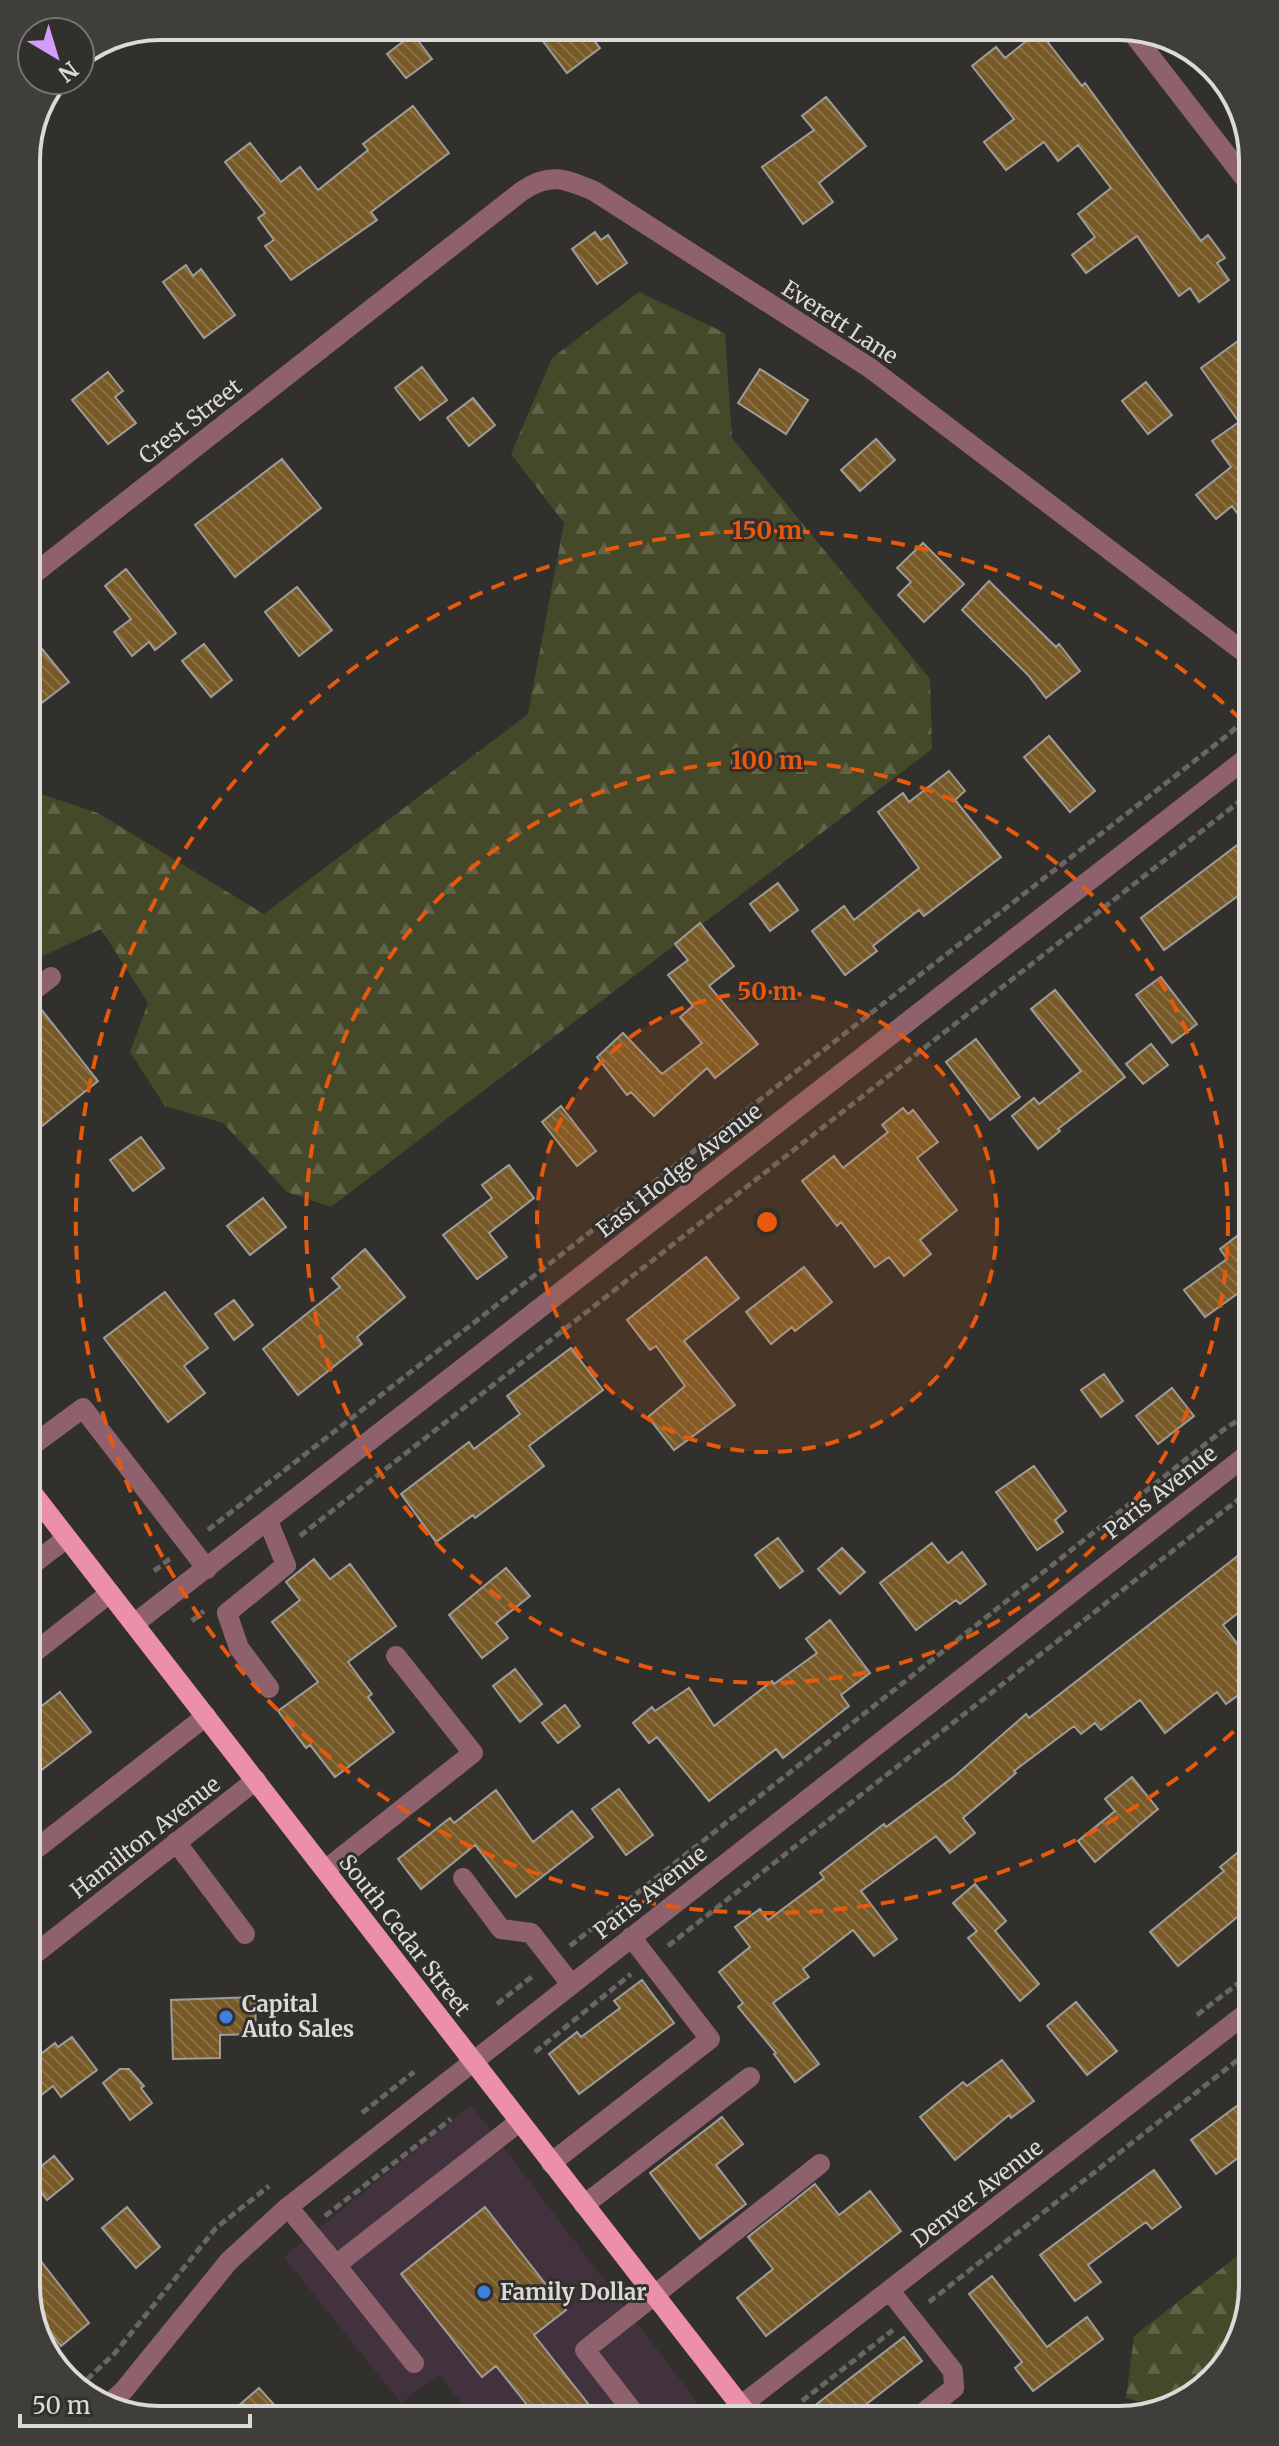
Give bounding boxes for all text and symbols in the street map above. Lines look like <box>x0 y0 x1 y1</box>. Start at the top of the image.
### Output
north arrow <box>16 16 96 96</box>
text: N <box>52 55 84 89</box>
street label: Everett Lane <box>777 274 903 370</box>
street label: Crest Street <box>133 372 247 470</box>
text: 150 m <box>732 515 802 546</box>
text: 100 m <box>731 745 803 776</box>
text: 50 m <box>737 976 797 1007</box>
street label: East Hodge Avenue <box>591 1097 767 1243</box>
centre of rings <box>753 1208 781 1236</box>
street label: Paris Avenue <box>1098 1439 1222 1545</box>
street label: Hamilton Avenue <box>64 1770 226 1904</box>
street label: Paris Avenue <box>588 1839 712 1945</box>
street label: South Cedar Street <box>333 1849 477 2022</box>
place label: Capital Auto Sales <box>241 1990 354 2043</box>
marker: Capital Auto Sales <box>217 2008 235 2026</box>
street label: Denver Avenue <box>906 2133 1048 2253</box>
place label: Family Dollar <box>500 2278 647 2306</box>
marker: Family Dollar <box>475 2283 493 2301</box>
scale bar <box>20 2378 250 2428</box>
text: 50 m <box>32 2390 91 2421</box>

